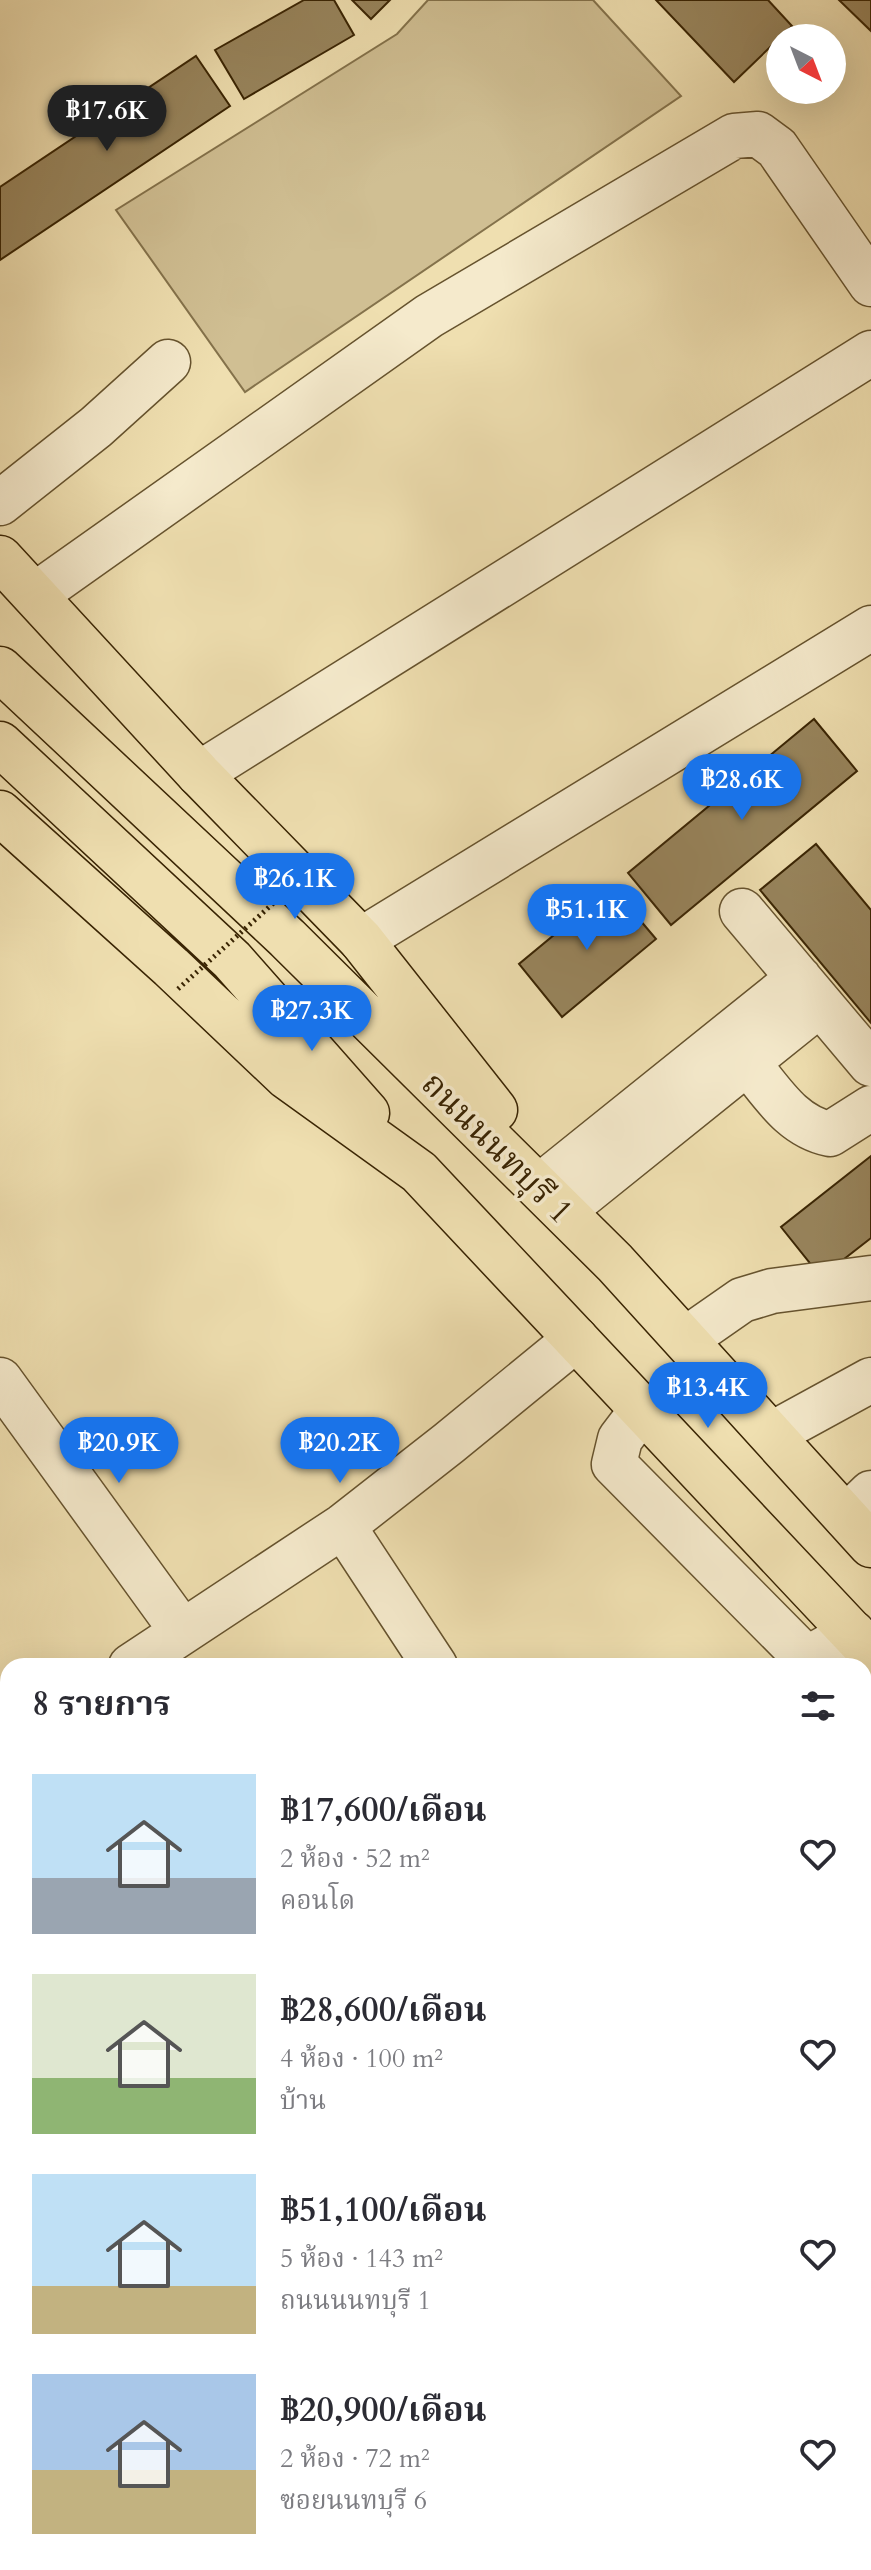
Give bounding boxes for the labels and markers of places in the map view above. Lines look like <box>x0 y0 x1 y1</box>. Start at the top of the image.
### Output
pin: ฿17.6K <box>42 85 172 153</box>
pin: ฿28.6K <box>677 754 807 822</box>
pin: ฿26.1K <box>230 853 360 921</box>
pin: ฿51.1K <box>522 884 652 952</box>
pin: ฿27.3K <box>247 985 377 1053</box>
pin: ฿13.4K <box>643 1362 773 1430</box>
pin: ฿20.9K <box>54 1417 184 1485</box>
pin: ฿20.2K <box>275 1417 405 1485</box>

